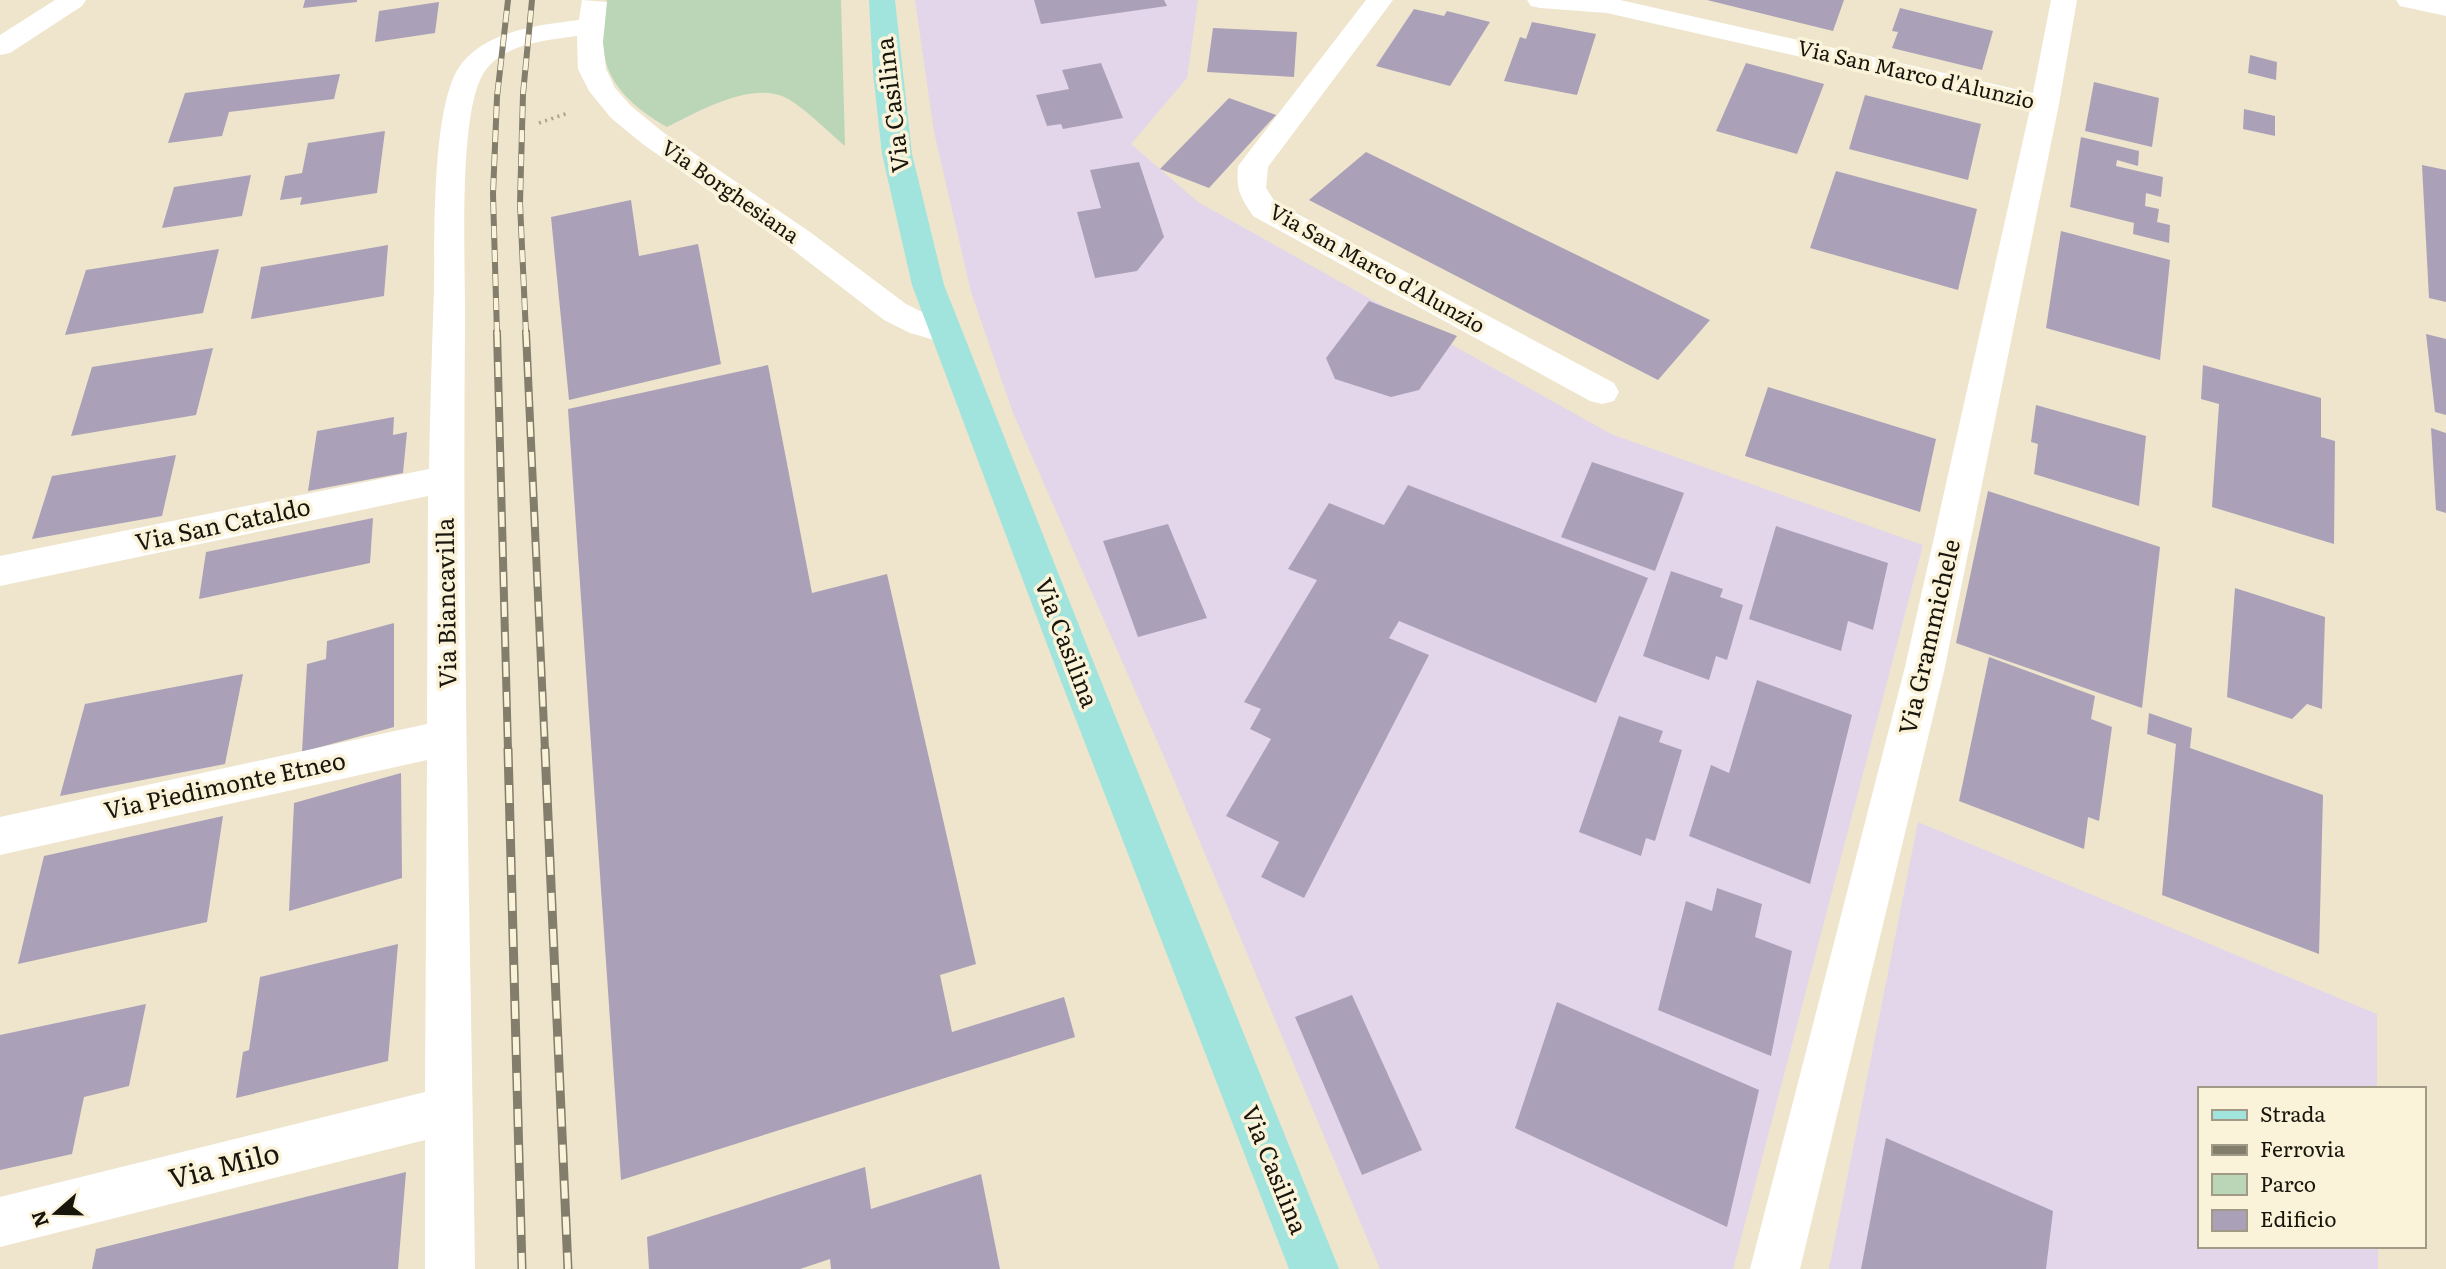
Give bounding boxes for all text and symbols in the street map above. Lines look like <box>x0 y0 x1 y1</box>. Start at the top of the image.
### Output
street label: Via San Marco d'Alunzio <box>1795 30 2038 115</box>
street label: Via Casilina <box>865 36 916 175</box>
street label: Via Borghesiana <box>656 131 807 250</box>
street label: Via San Marco d'Alunzio <box>1265 194 1492 339</box>
street label: Via San Cataldo <box>132 487 313 558</box>
street label: Via Biancavilla <box>426 517 463 689</box>
street label: Via Grammichele <box>1888 535 1967 738</box>
street label: Via Casilina <box>1028 572 1109 712</box>
street label: Via Piedimonte Etneo <box>101 741 348 826</box>
legend <box>2198 1087 2425 1248</box>
text: Strada <box>2260 1097 2326 1128</box>
street label: Via Casilina <box>1235 1099 1318 1239</box>
street label: Via Milo <box>164 1130 283 1198</box>
text: Ferrovia <box>2260 1132 2346 1163</box>
text: Parco <box>2260 1167 2316 1198</box>
north arrow <box>21 1178 91 1248</box>
text: Edificio <box>2260 1202 2336 1233</box>
text: N <box>23 1207 55 1231</box>

